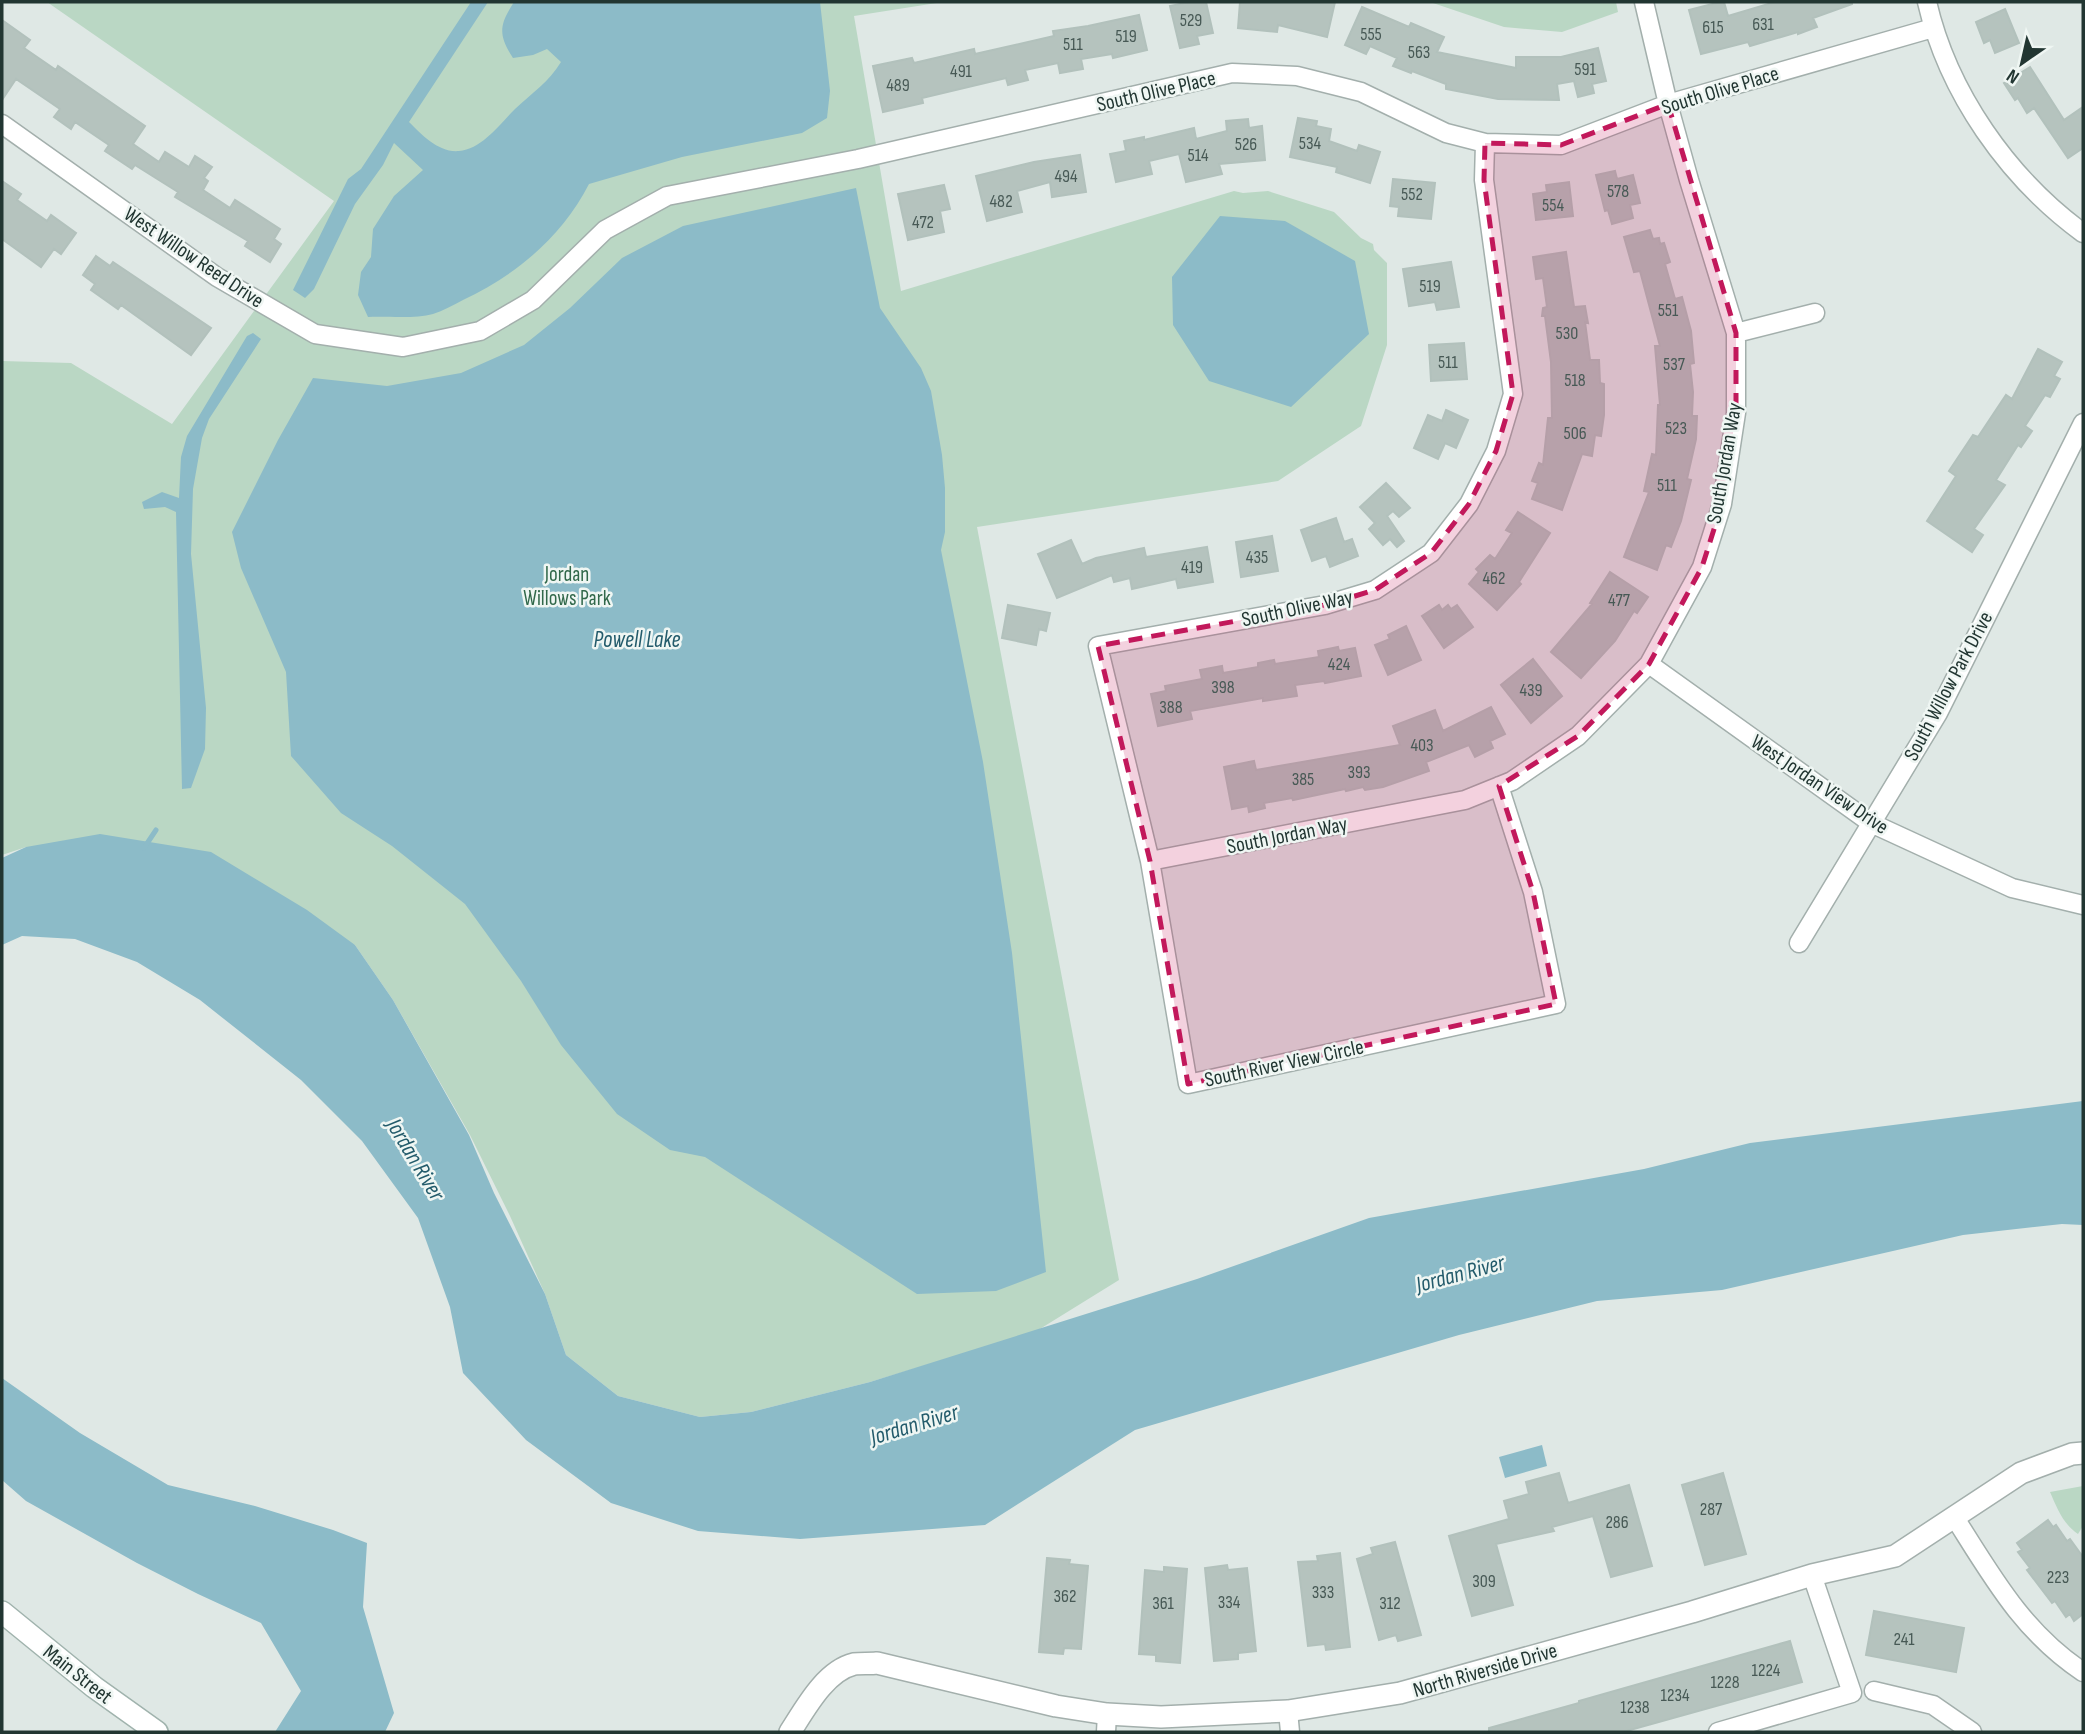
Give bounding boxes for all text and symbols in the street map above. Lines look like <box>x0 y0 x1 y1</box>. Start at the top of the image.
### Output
house number: 529 <box>1180 10 1202 31</box>
house number: 631 <box>1752 14 1775 35</box>
house number: 615 <box>1702 17 1724 38</box>
house number: 555 <box>1360 24 1382 45</box>
house number: 519 <box>1115 26 1137 47</box>
north arrow <box>1987 28 2057 98</box>
house number: 511 <box>1063 34 1084 55</box>
house number: 563 <box>1408 42 1430 63</box>
house number: 591 <box>1574 59 1596 80</box>
house number: 491 <box>950 61 973 82</box>
street label: South Olive Place <box>1659 61 1782 120</box>
text: N <box>2003 63 2024 88</box>
street label: South Olive Place <box>1094 66 1218 117</box>
house number: 489 <box>886 75 910 96</box>
house number: 534 <box>1299 133 1322 154</box>
house number: 526 <box>1235 134 1257 155</box>
house number: 514 <box>1187 145 1209 166</box>
house number: 494 <box>1054 166 1078 187</box>
house number: 578 <box>1607 181 1629 202</box>
house number: 552 <box>1401 184 1423 205</box>
house number: 482 <box>989 191 1013 212</box>
house number: 554 <box>1542 195 1564 216</box>
street label: West Willow Reed Drive <box>119 201 268 313</box>
house number: 472 <box>912 212 934 233</box>
house number: 519 <box>1419 276 1441 297</box>
house number: 551 <box>1658 300 1679 321</box>
house number: 530 <box>1556 323 1578 344</box>
house number: 511 <box>1438 352 1459 373</box>
house number: 537 <box>1663 354 1686 375</box>
house number: 518 <box>1564 370 1586 391</box>
street label: South Jordan Way <box>1702 401 1747 525</box>
house number: 523 <box>1665 418 1687 439</box>
house number: 506 <box>1563 423 1587 444</box>
house number: 511 <box>1657 475 1678 496</box>
house number: 435 <box>1246 547 1268 568</box>
house number: 419 <box>1181 557 1203 578</box>
park label: Jordan Willows Park <box>523 562 611 611</box>
house number: 462 <box>1483 568 1506 589</box>
street label: South Olive Way <box>1239 585 1355 632</box>
house number: 477 <box>1608 590 1631 611</box>
street label: South Willow Park Drive <box>1899 607 1998 765</box>
water label: Powell Lake <box>594 626 681 654</box>
house number: 424 <box>1328 654 1351 675</box>
house number: 398 <box>1211 677 1235 698</box>
house number: 439 <box>1519 680 1543 701</box>
house number: 388 <box>1159 697 1183 718</box>
street label: West Jordan View Drive <box>1746 729 1893 840</box>
house number: 403 <box>1410 735 1434 756</box>
house number: 393 <box>1347 762 1371 783</box>
house number: 385 <box>1292 769 1314 790</box>
street label: South Jordan Way <box>1225 812 1349 859</box>
street label: South River View Circle <box>1202 1034 1366 1093</box>
water label: Jordan River <box>379 1112 451 1207</box>
water label: Jordan River <box>1411 1248 1509 1300</box>
water label: Jordan River <box>865 1398 963 1452</box>
house number: 287 <box>1700 1499 1723 1520</box>
house number: 286 <box>1605 1512 1629 1533</box>
house number: 223 <box>2047 1567 2069 1588</box>
house number: 309 <box>1472 1571 1496 1592</box>
house number: 333 <box>1312 1582 1334 1603</box>
house number: 362 <box>1054 1586 1077 1607</box>
house number: 334 <box>1218 1592 1241 1613</box>
house number: 361 <box>1152 1593 1175 1614</box>
house number: 312 <box>1379 1593 1401 1614</box>
house number: 241 <box>1893 1629 1915 1650</box>
street label: North Riverside Drive <box>1410 1638 1560 1703</box>
street label: Main Street <box>38 1640 117 1709</box>
house number: 1224 <box>1752 1660 1781 1681</box>
house number: 1228 <box>1710 1672 1740 1693</box>
house number: 1234 <box>1660 1685 1690 1706</box>
house number: 1238 <box>1620 1697 1650 1718</box>

